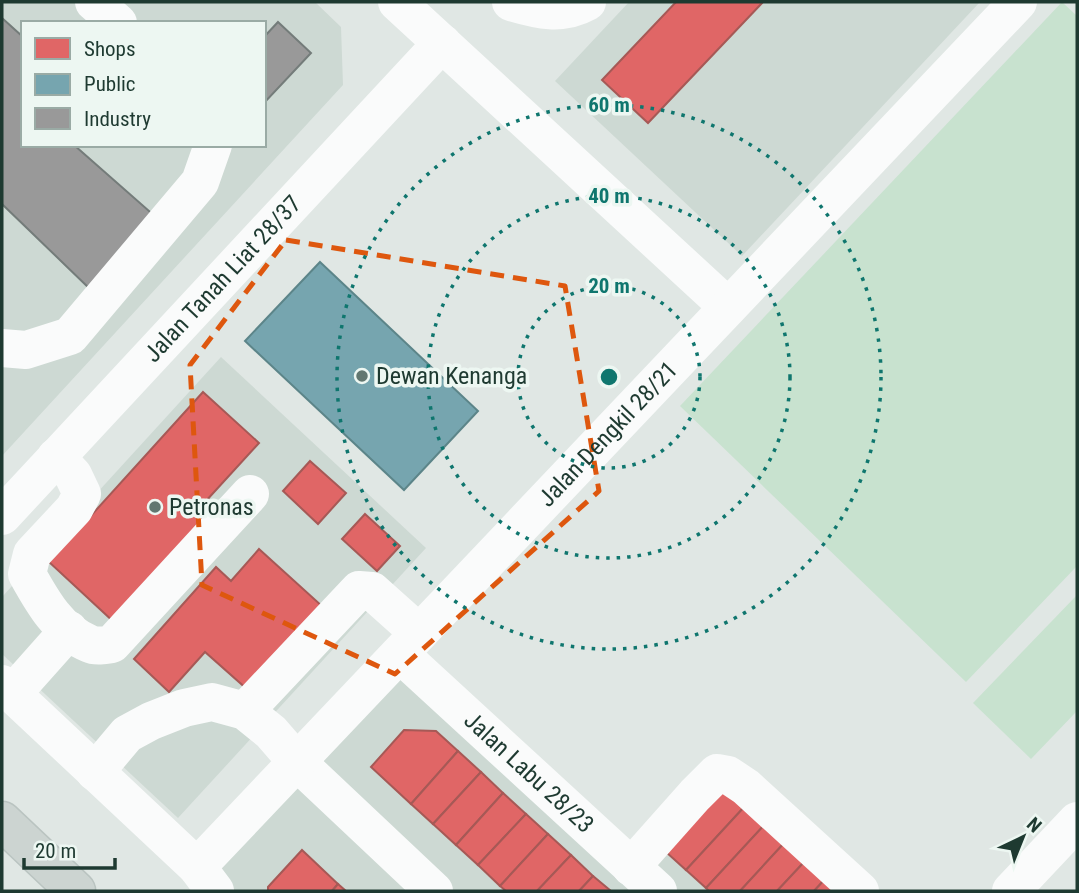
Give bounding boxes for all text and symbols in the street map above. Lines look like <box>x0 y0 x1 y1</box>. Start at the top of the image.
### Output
legend <box>21 21 266 147</box>
text: Shops <box>84 37 136 61</box>
text: Public <box>84 72 136 96</box>
text: 60 m <box>588 93 630 117</box>
text: Industry <box>84 107 151 131</box>
text: 40 m <box>588 184 630 208</box>
street label: Jalan Tanah Liat 28/37 <box>138 190 307 368</box>
text: 20 m <box>588 274 630 298</box>
street label: Jalan Dengkil 28/21 <box>533 356 683 512</box>
place label: Dewan Kenanga <box>376 362 527 390</box>
centre of rings <box>597 365 621 389</box>
marker: Dewan Kenanga <box>354 368 370 384</box>
place label: Petronas <box>169 493 254 521</box>
marker: Petronas <box>147 499 163 515</box>
street label: Jalan Labu 28/23 <box>458 706 599 839</box>
north arrow <box>988 802 1058 872</box>
text: N <box>1022 813 1046 837</box>
scale bar <box>24 826 116 870</box>
text: 20 m <box>35 839 76 863</box>

